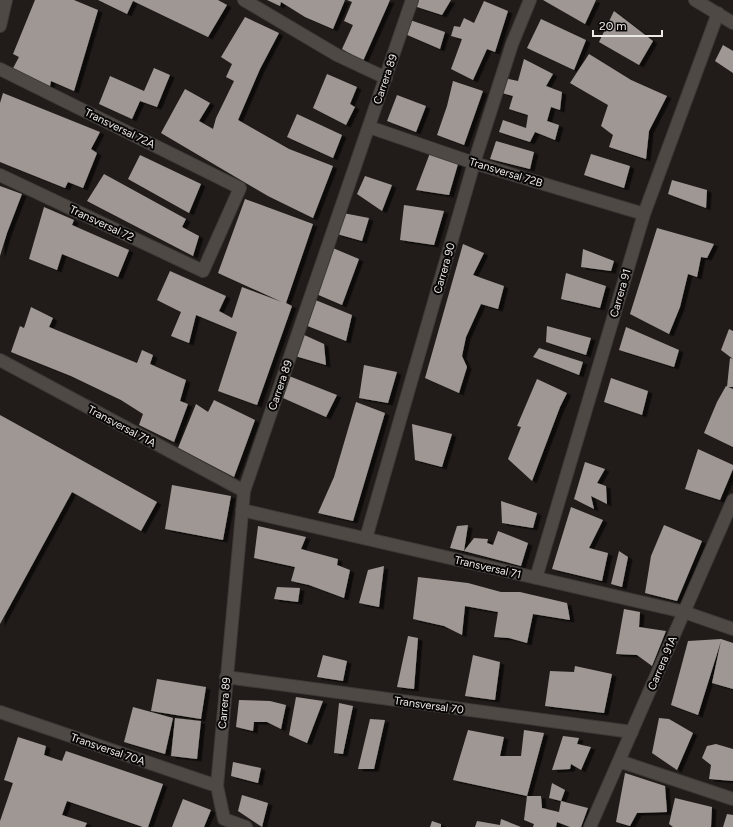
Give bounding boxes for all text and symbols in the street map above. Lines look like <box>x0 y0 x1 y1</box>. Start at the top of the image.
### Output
scale bar <box>593 12 662 38</box>
text: 20 m <box>599 19 627 33</box>
street label: Carrera 89 <box>371 52 400 106</box>
street label: Transversal 72A <box>82 106 158 151</box>
street label: Transversal 72B <box>468 155 544 190</box>
street label: Transversal 72 <box>68 203 136 244</box>
street label: Carrera 90 <box>431 241 458 295</box>
street label: Carrera 91 <box>607 267 634 319</box>
street label: Carrera 89 <box>266 358 295 412</box>
street label: Transversal 71A <box>85 403 159 450</box>
street label: Transversal 71 <box>453 554 522 581</box>
street label: Carrera 91A <box>645 634 680 692</box>
street label: Carrera 89 <box>216 677 233 730</box>
street label: Transversal 70 <box>393 694 465 717</box>
street label: Transversal 70A <box>69 731 147 768</box>

